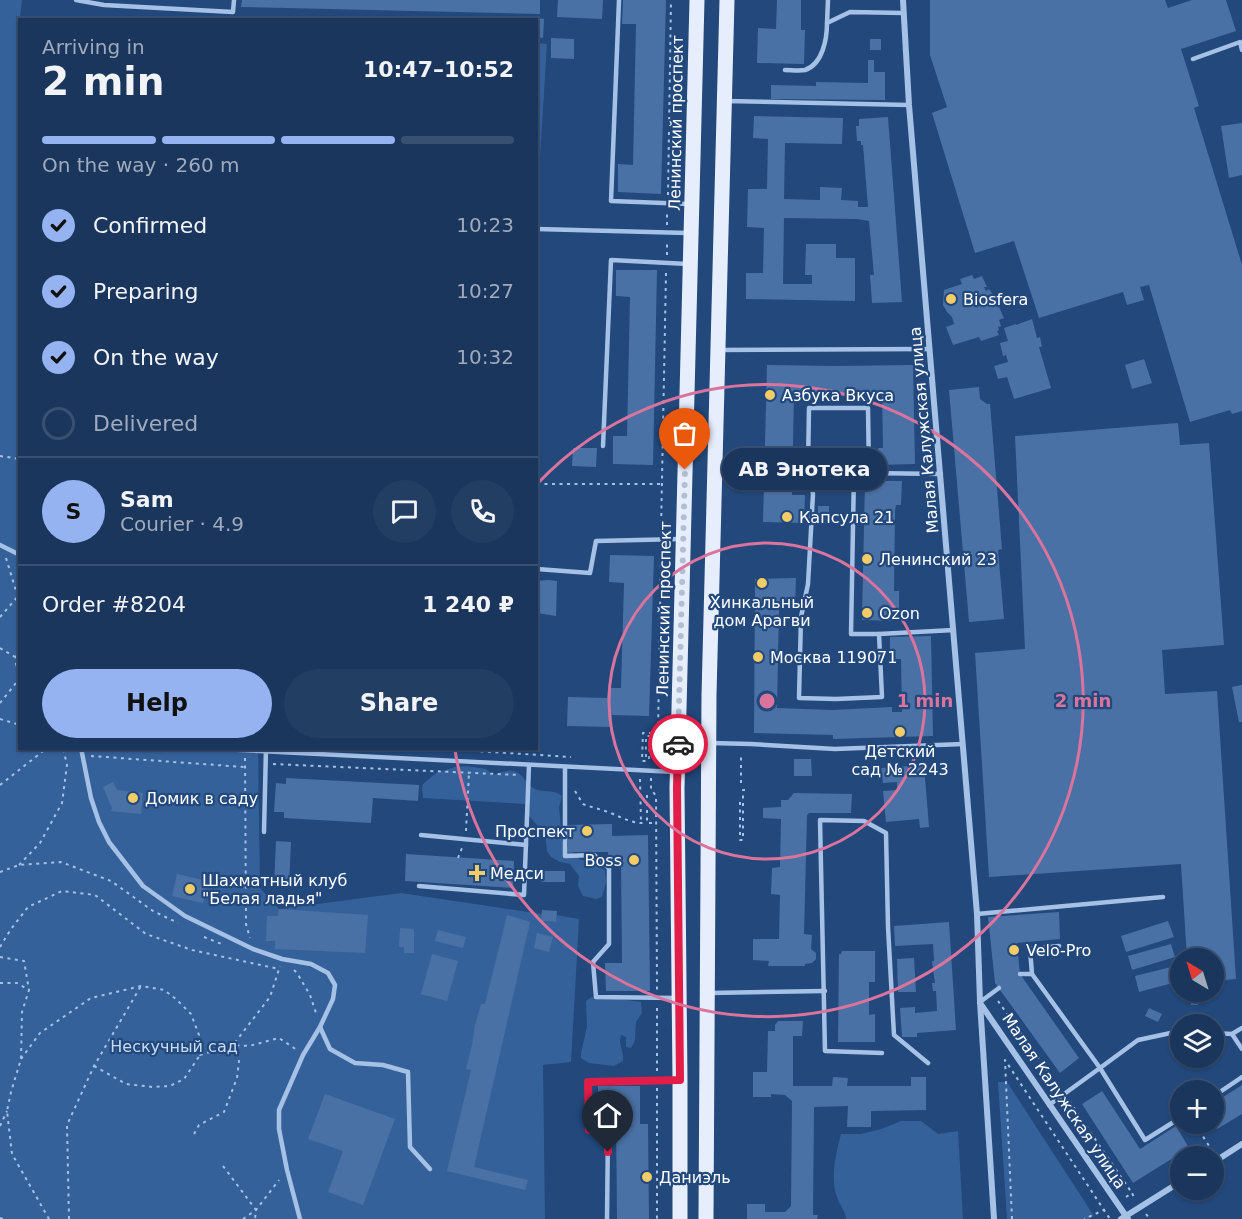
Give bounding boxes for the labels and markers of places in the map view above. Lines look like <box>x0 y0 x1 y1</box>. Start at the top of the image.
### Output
place label: Biosfera <box>963 290 1028 309</box>
marker: Biosfera <box>944 292 958 306</box>
place label: Азбука Вкуса <box>782 386 894 405</box>
marker: Азбука Вкуса <box>763 388 777 402</box>
pin <box>659 408 710 470</box>
callout: АВ Энотека <box>721 449 886 491</box>
place label: Капсула 21 <box>799 508 894 527</box>
marker: Капсула 21 <box>780 510 794 524</box>
place label: Ленинский 23 <box>879 550 997 569</box>
marker: Ленинский 23 <box>860 552 874 566</box>
marker: Хинкальный дом Арагви <box>755 576 769 590</box>
place label: Хинкальный дом Арагви <box>710 593 814 630</box>
place label: Ozon <box>879 604 920 623</box>
marker: Ozon <box>860 606 874 620</box>
place label: Москва 119071 <box>770 648 897 667</box>
marker: Москва 119071 <box>751 650 765 664</box>
centre of rings <box>757 691 777 711</box>
marker: Детский сад № 2243 <box>893 725 907 739</box>
place label: Детский сад № 2243 <box>851 742 949 779</box>
place label: Домик в саду <box>145 789 258 808</box>
marker: Домик в саду <box>126 791 140 805</box>
place label: Проспект <box>495 822 575 841</box>
marker: Проспект <box>580 824 594 838</box>
place label: Boss <box>585 851 622 870</box>
marker: Boss <box>627 853 641 867</box>
marker: Медси <box>468 864 486 882</box>
place label: Медси <box>490 864 544 883</box>
place label: Шахматный клуб "Белая ладья" <box>202 871 347 908</box>
marker: Шахматный клуб "Белая ладья" <box>183 882 197 896</box>
place label: Velo-Pro <box>1026 941 1091 960</box>
marker: Velo-Pro <box>1007 943 1021 957</box>
pin <box>582 1090 633 1152</box>
place label: Даниэль <box>659 1168 731 1187</box>
marker: Даниэль <box>640 1170 654 1184</box>

